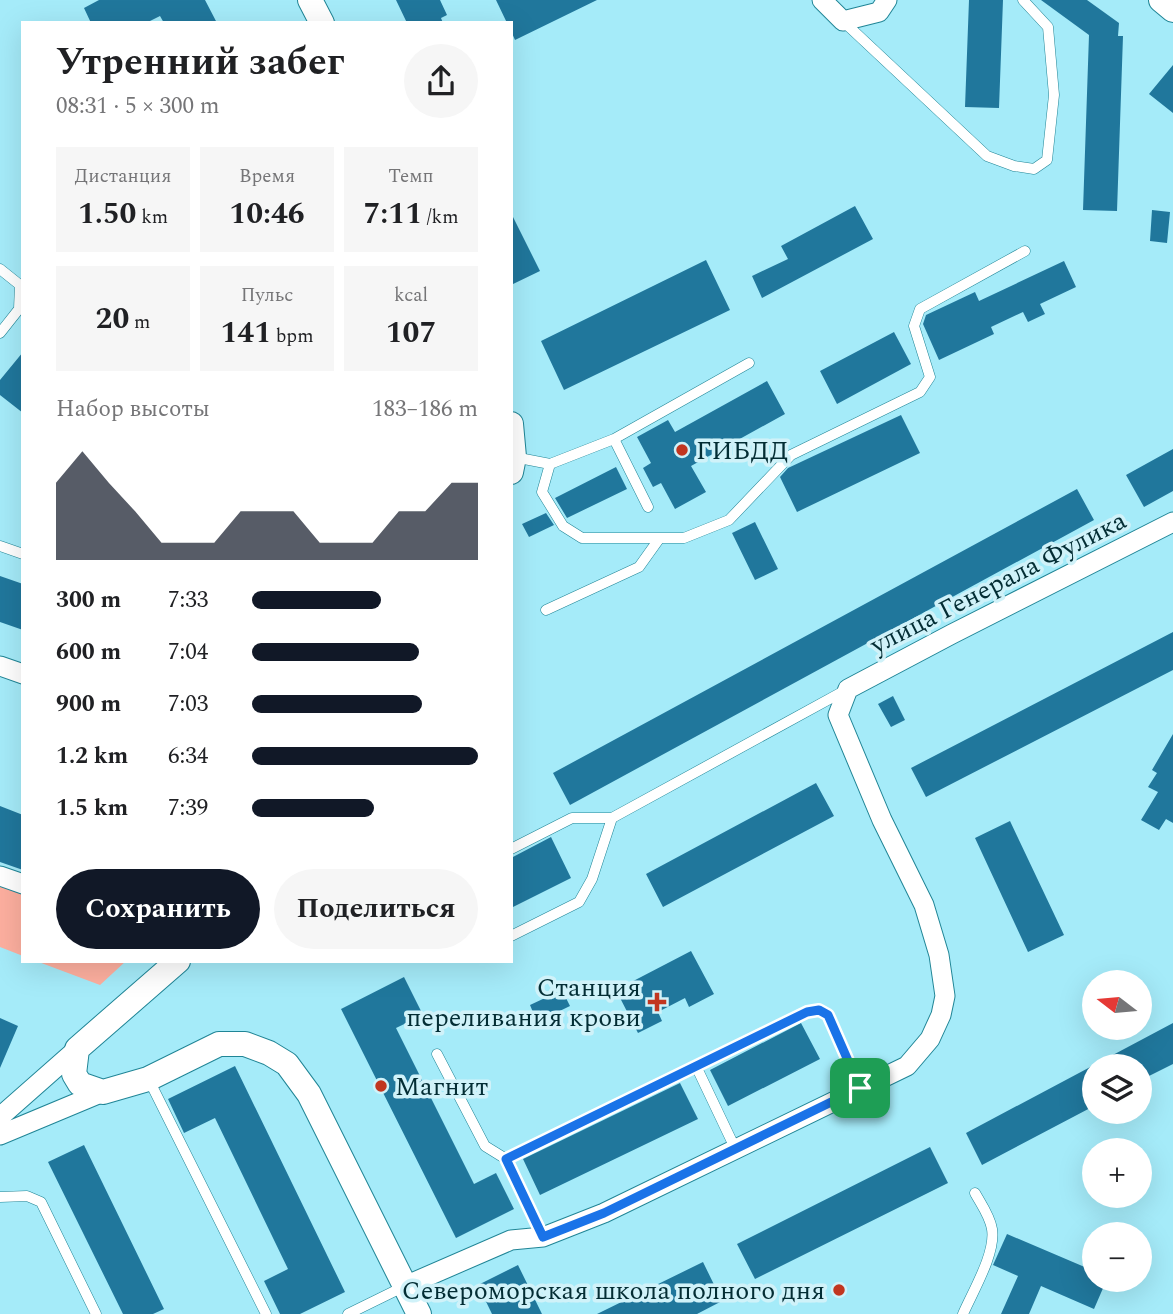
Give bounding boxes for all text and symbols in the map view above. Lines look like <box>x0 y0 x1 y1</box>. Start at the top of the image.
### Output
text: Утренний забег <box>56 34 345 92</box>
button: share <box>404 44 478 118</box>
text: 08:31 · 5 × 300 m <box>56 89 220 124</box>
text: Дистанция <box>75 162 171 191</box>
text: Время <box>239 162 295 191</box>
text: Темп <box>388 162 434 191</box>
text: 1.50 <box>78 191 136 237</box>
text: 10:46 <box>229 191 305 237</box>
text: 7:11 <box>364 191 422 237</box>
text: km <box>136 203 168 232</box>
text: /km <box>422 203 458 232</box>
text: Пульс <box>241 281 293 310</box>
text: kcal <box>394 281 428 310</box>
text: 20 <box>96 296 129 342</box>
text: m <box>129 308 150 337</box>
text: 141 <box>220 310 271 356</box>
text: 107 <box>386 310 436 356</box>
text: bpm <box>271 322 314 351</box>
text: Набор высоты <box>56 392 210 427</box>
text: 183–186 m <box>372 392 478 427</box>
place label: ГИБДД <box>696 431 789 471</box>
marker: ГИБДД <box>674 442 690 458</box>
street label: улица Генерала Фулика <box>862 501 1134 665</box>
text: 300 m <box>56 583 121 618</box>
text: 7:33 <box>168 583 208 618</box>
text: 600 m <box>56 635 121 670</box>
text: 7:04 <box>168 635 208 670</box>
text: 900 m <box>56 687 121 722</box>
text: 7:03 <box>168 687 208 722</box>
text: 1.2 km <box>56 739 128 774</box>
text: 6:34 <box>168 739 208 774</box>
text: 1.5 km <box>56 791 128 826</box>
text: 7:39 <box>168 791 208 826</box>
button: Сохранить <box>56 869 260 949</box>
button: Поделиться <box>274 869 478 949</box>
place label: Станция переливания крови <box>406 968 641 1038</box>
north arrow <box>1082 970 1152 1040</box>
map controls <box>1082 970 1152 1292</box>
marker: Станция переливания крови <box>647 992 667 1012</box>
button: layers <box>1082 1054 1152 1124</box>
pin <box>830 1058 890 1118</box>
place label: Магнит <box>395 1067 489 1107</box>
icon: arrive <box>841 1069 879 1107</box>
marker: Магнит <box>373 1078 389 1094</box>
button: + <box>1082 1138 1152 1208</box>
button: − <box>1082 1222 1152 1292</box>
place label: Североморская школа полного дня <box>402 1271 825 1311</box>
marker: Североморская школа полного дня <box>831 1282 847 1298</box>

